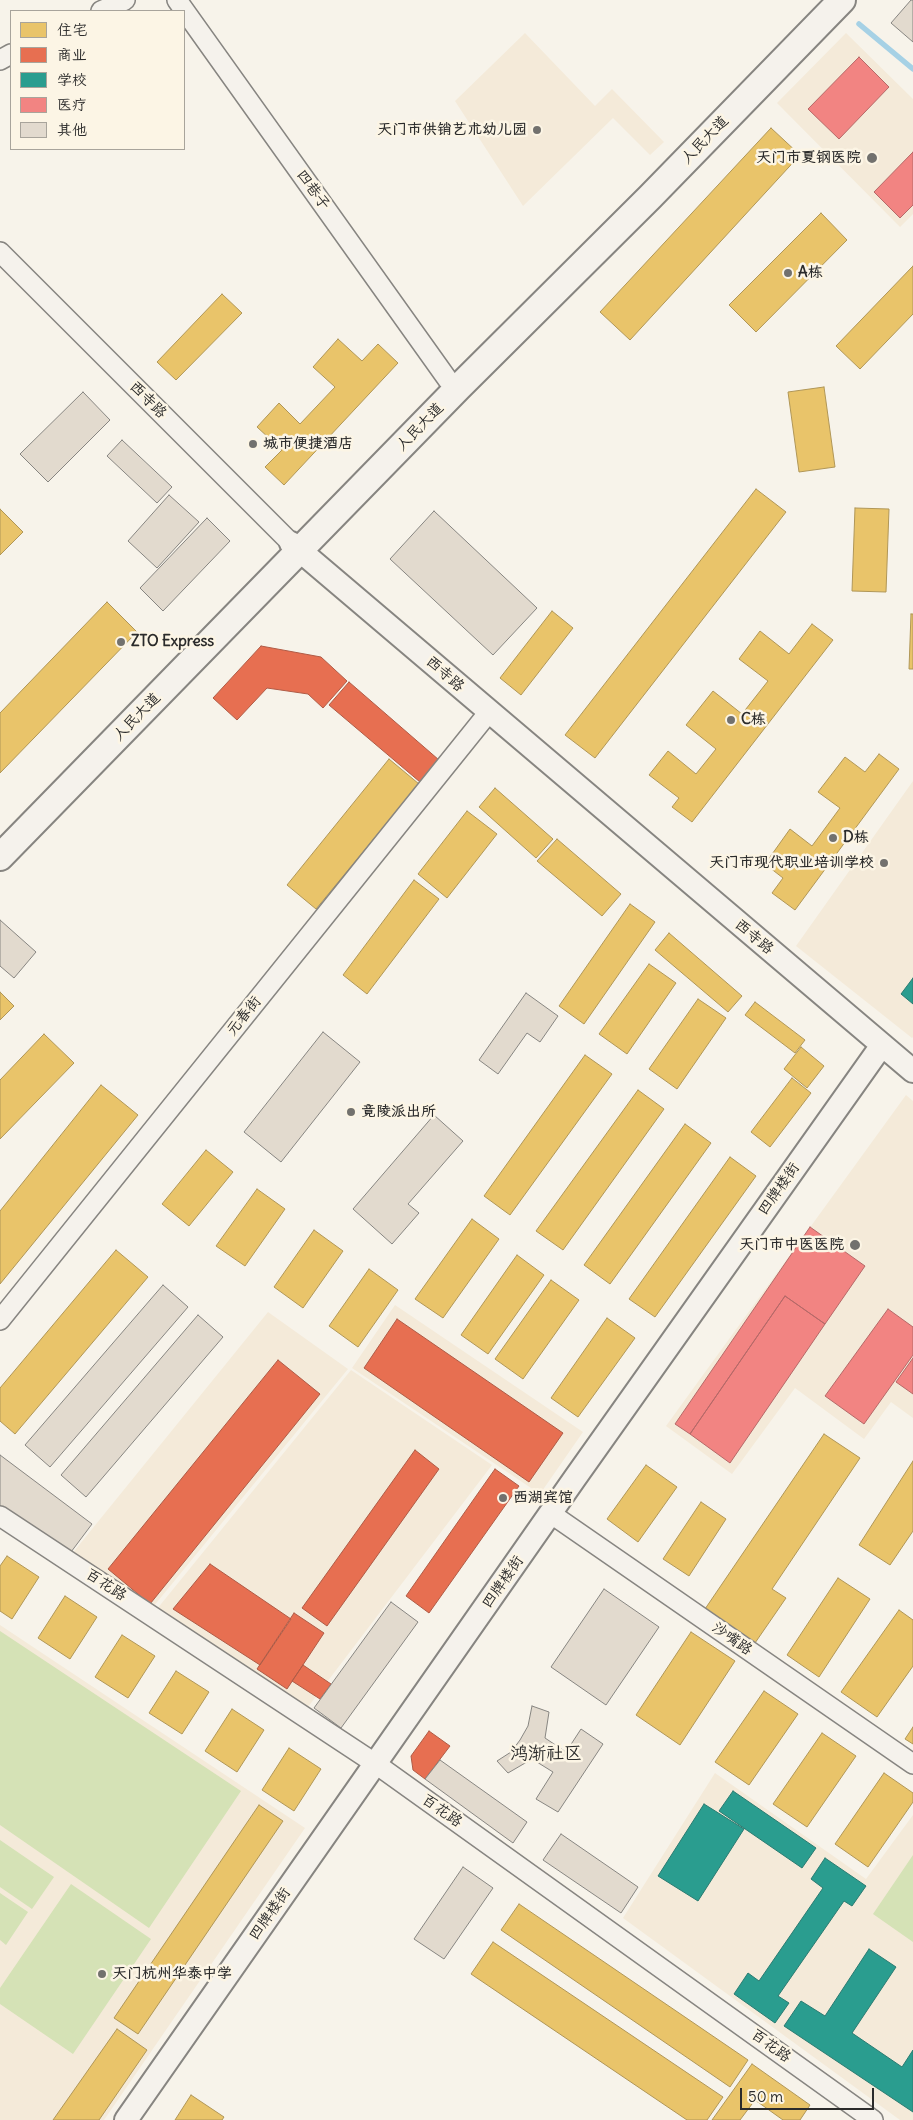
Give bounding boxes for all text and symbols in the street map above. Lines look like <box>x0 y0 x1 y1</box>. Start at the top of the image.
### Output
legend <box>10 10 185 150</box>
text: 住宅 <box>57 20 87 39</box>
text: 商业 <box>57 45 87 64</box>
text: 学校 <box>57 70 87 89</box>
text: 医疗 <box>57 95 87 114</box>
street label: 人民大道 <box>678 112 732 168</box>
text: 其他 <box>57 120 87 139</box>
place label: 天门市供销艺术幼儿园 <box>377 121 527 139</box>
marker: 天门市供销艺术幼儿园 <box>531 124 543 136</box>
place label: 天门市夏钢医院 <box>756 149 861 167</box>
marker: 天门市夏钢医院 <box>865 151 879 165</box>
street label: 四巷子 <box>292 167 334 213</box>
place label: A栋 <box>798 264 823 282</box>
marker: A栋 <box>782 267 794 279</box>
street label: 西寺路 <box>126 378 170 422</box>
street label: 人民大道 <box>393 399 447 455</box>
place label: 城市便捷酒店 <box>263 435 353 453</box>
marker: 城市便捷酒店 <box>247 438 259 450</box>
place label: ZTO Express <box>131 633 214 651</box>
marker: ZTO Express <box>115 636 127 648</box>
street label: 西寺路 <box>422 652 468 696</box>
street label: 人民大道 <box>110 689 164 745</box>
place label: C栋 <box>741 711 766 729</box>
marker: C栋 <box>725 714 737 726</box>
place label: D栋 <box>843 829 869 847</box>
marker: D栋 <box>827 832 839 844</box>
place label: 天门市现代职业培训学校 <box>709 854 874 872</box>
marker: 天门市现代职业培训学校 <box>878 857 890 869</box>
street label: 西寺路 <box>731 916 777 958</box>
street label: 元春街 <box>223 993 265 1039</box>
place label: 竟陵派出所 <box>361 1103 436 1121</box>
marker: 竟陵派出所 <box>345 1106 357 1118</box>
street label: 四牌楼街 <box>754 1159 804 1219</box>
place label: 天门市中医医院 <box>739 1236 844 1254</box>
marker: 天门市中医医院 <box>848 1238 862 1252</box>
place label: 西湖宾馆 <box>513 1489 573 1507</box>
marker: 西湖宾馆 <box>497 1492 509 1504</box>
street label: 四牌楼街 <box>478 1552 528 1612</box>
street label: 百花路 <box>82 1565 130 1605</box>
street label: 沙嘴路 <box>708 1619 756 1659</box>
district label: 鸿渐社区 <box>510 1743 582 1765</box>
street label: 百花路 <box>418 1791 466 1831</box>
street label: 四牌楼街 <box>245 1884 295 1944</box>
place label: 天门杭州华泰中学 <box>112 1965 232 1983</box>
marker: 天门杭州华泰中学 <box>96 1968 108 1980</box>
street label: 百花路 <box>748 2025 794 2067</box>
scale bar <box>743 2078 877 2110</box>
text: 50 m <box>748 2087 783 2106</box>

